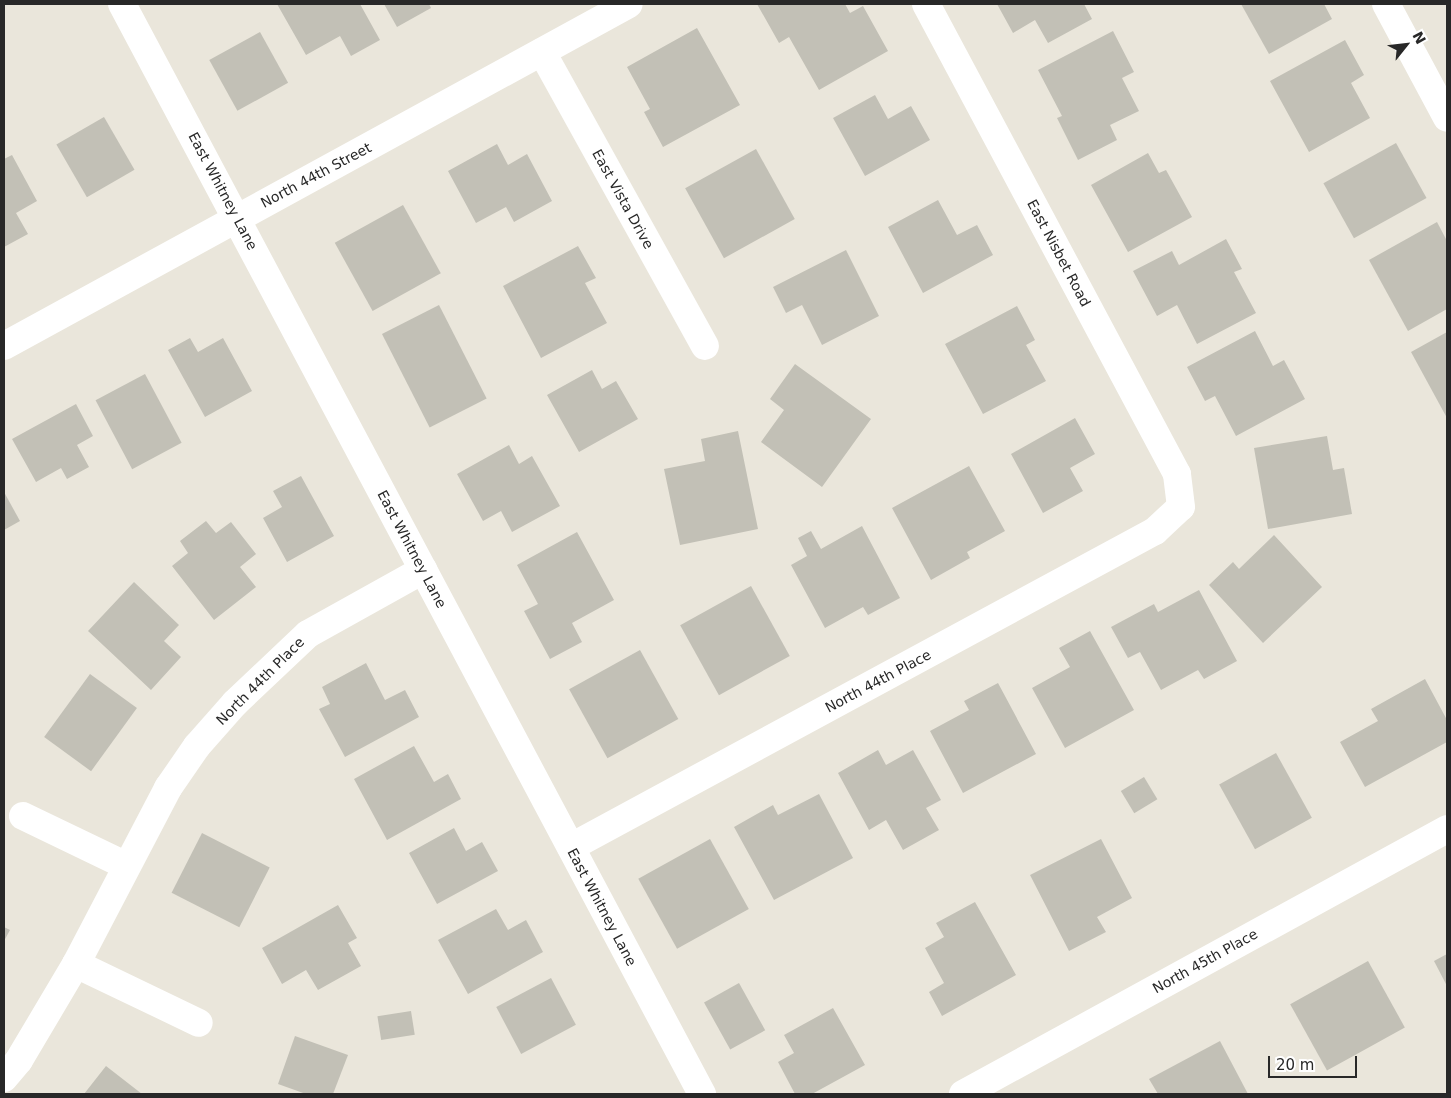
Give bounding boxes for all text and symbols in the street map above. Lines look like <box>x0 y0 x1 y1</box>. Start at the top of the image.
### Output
north arrow <box>1381 20 1431 70</box>
text: N <box>1409 29 1429 47</box>
street label: East Whitney Lane <box>185 129 261 253</box>
street label: North 44th Street <box>258 139 374 211</box>
street label: East Vista Drive <box>589 146 657 252</box>
street label: East Nisbet Road <box>1024 197 1094 309</box>
street label: East Whitney Lane <box>374 487 450 611</box>
street label: North 44th Place <box>213 634 307 728</box>
street label: North 44th Place <box>822 646 934 716</box>
street label: East Whitney Lane <box>564 845 640 969</box>
street label: North 45th Place <box>1150 925 1260 997</box>
scale bar <box>1271 1046 1360 1078</box>
text: 20 m <box>1276 1056 1314 1074</box>

